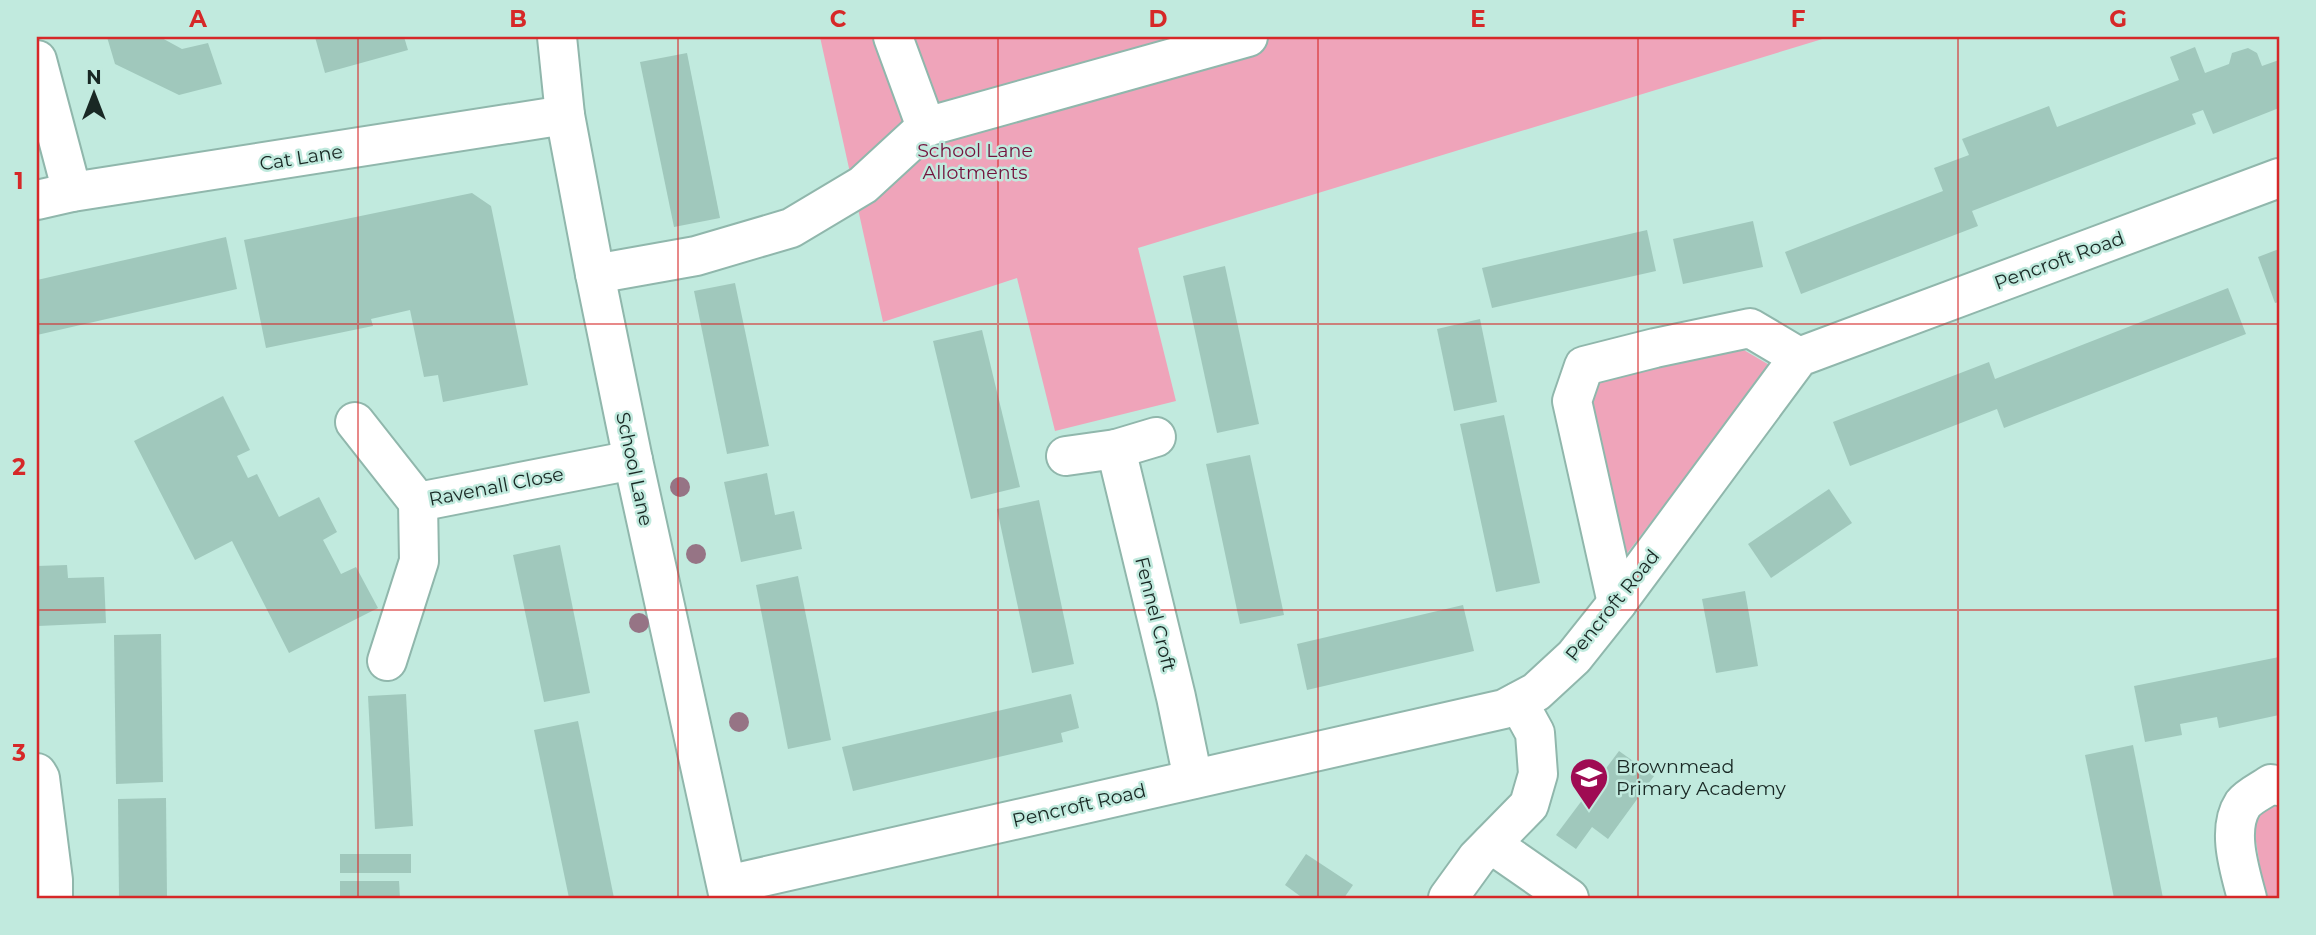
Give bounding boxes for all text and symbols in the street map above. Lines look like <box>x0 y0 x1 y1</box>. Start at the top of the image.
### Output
text: A <box>188 5 207 33</box>
text: B <box>509 5 527 33</box>
text: C <box>830 5 847 33</box>
text: D <box>1149 5 1168 33</box>
text: E <box>1470 5 1486 33</box>
text: F <box>1791 5 1806 33</box>
text: G <box>2109 5 2127 33</box>
north arrow <box>60 60 130 130</box>
text: N <box>86 66 102 89</box>
park label: School Lane Allotments <box>917 139 1033 184</box>
street label: Cat Lane <box>258 140 344 175</box>
text: 1 <box>14 167 24 195</box>
street label: Pencroft Road <box>1991 226 2127 295</box>
street label: School Lane <box>611 410 658 528</box>
text: 2 <box>12 453 26 481</box>
street label: Ravenall Close <box>427 462 565 511</box>
street label: Pencroft Road <box>1560 545 1664 666</box>
street label: Fennel Croft <box>1130 554 1181 674</box>
text: 3 <box>11 739 26 767</box>
place label: Brownmead Primary Academy <box>1616 755 1787 800</box>
school or university icon: Brownmead Primary Academy <box>1568 756 1610 811</box>
street label: Pencroft Road <box>1010 779 1148 832</box>

